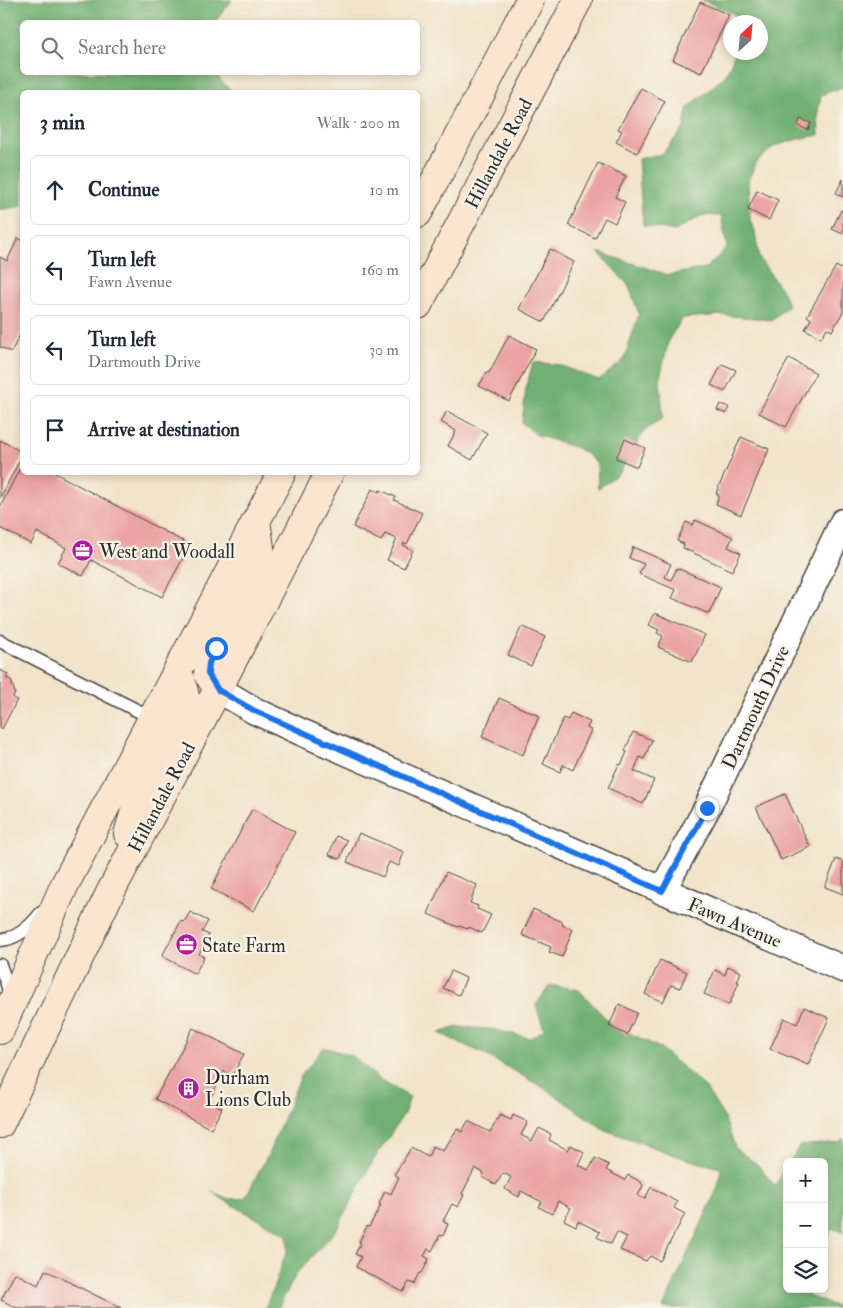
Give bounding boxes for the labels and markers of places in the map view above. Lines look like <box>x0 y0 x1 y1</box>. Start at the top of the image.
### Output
office icon: West and Woodall <box>71 539 95 563</box>
place label: West and Woodall <box>98 540 235 564</box>
office icon: State Farm <box>174 933 198 957</box>
place label: State Farm <box>202 934 286 958</box>
place label: Durham Lions Club <box>205 1066 291 1112</box>
building icon: Durham Lions Club <box>177 1076 201 1100</box>

